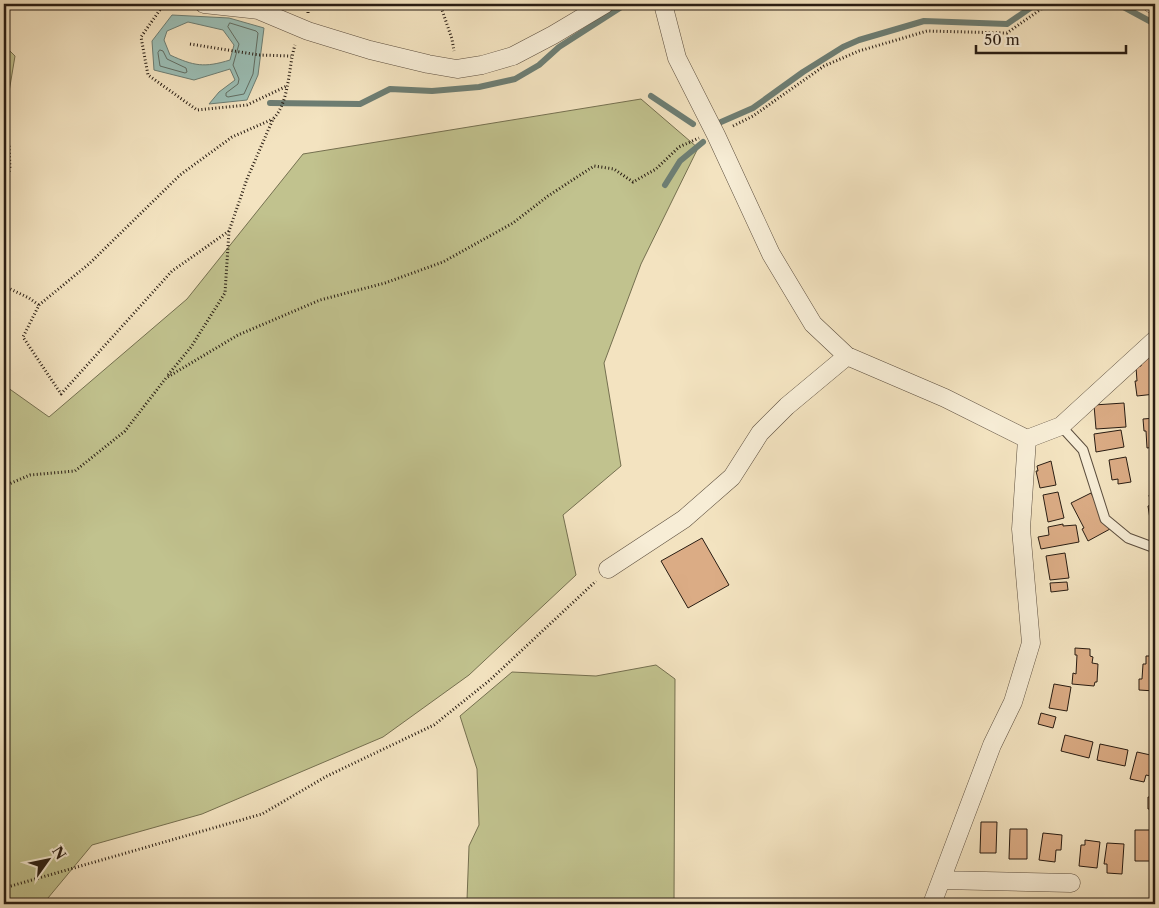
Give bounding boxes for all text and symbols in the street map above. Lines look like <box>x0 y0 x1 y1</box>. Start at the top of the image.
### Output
scale bar <box>976 22 1126 54</box>
text: 50 m <box>984 30 1020 49</box>
north arrow <box>22 836 72 886</box>
text: N <box>48 843 70 863</box>

